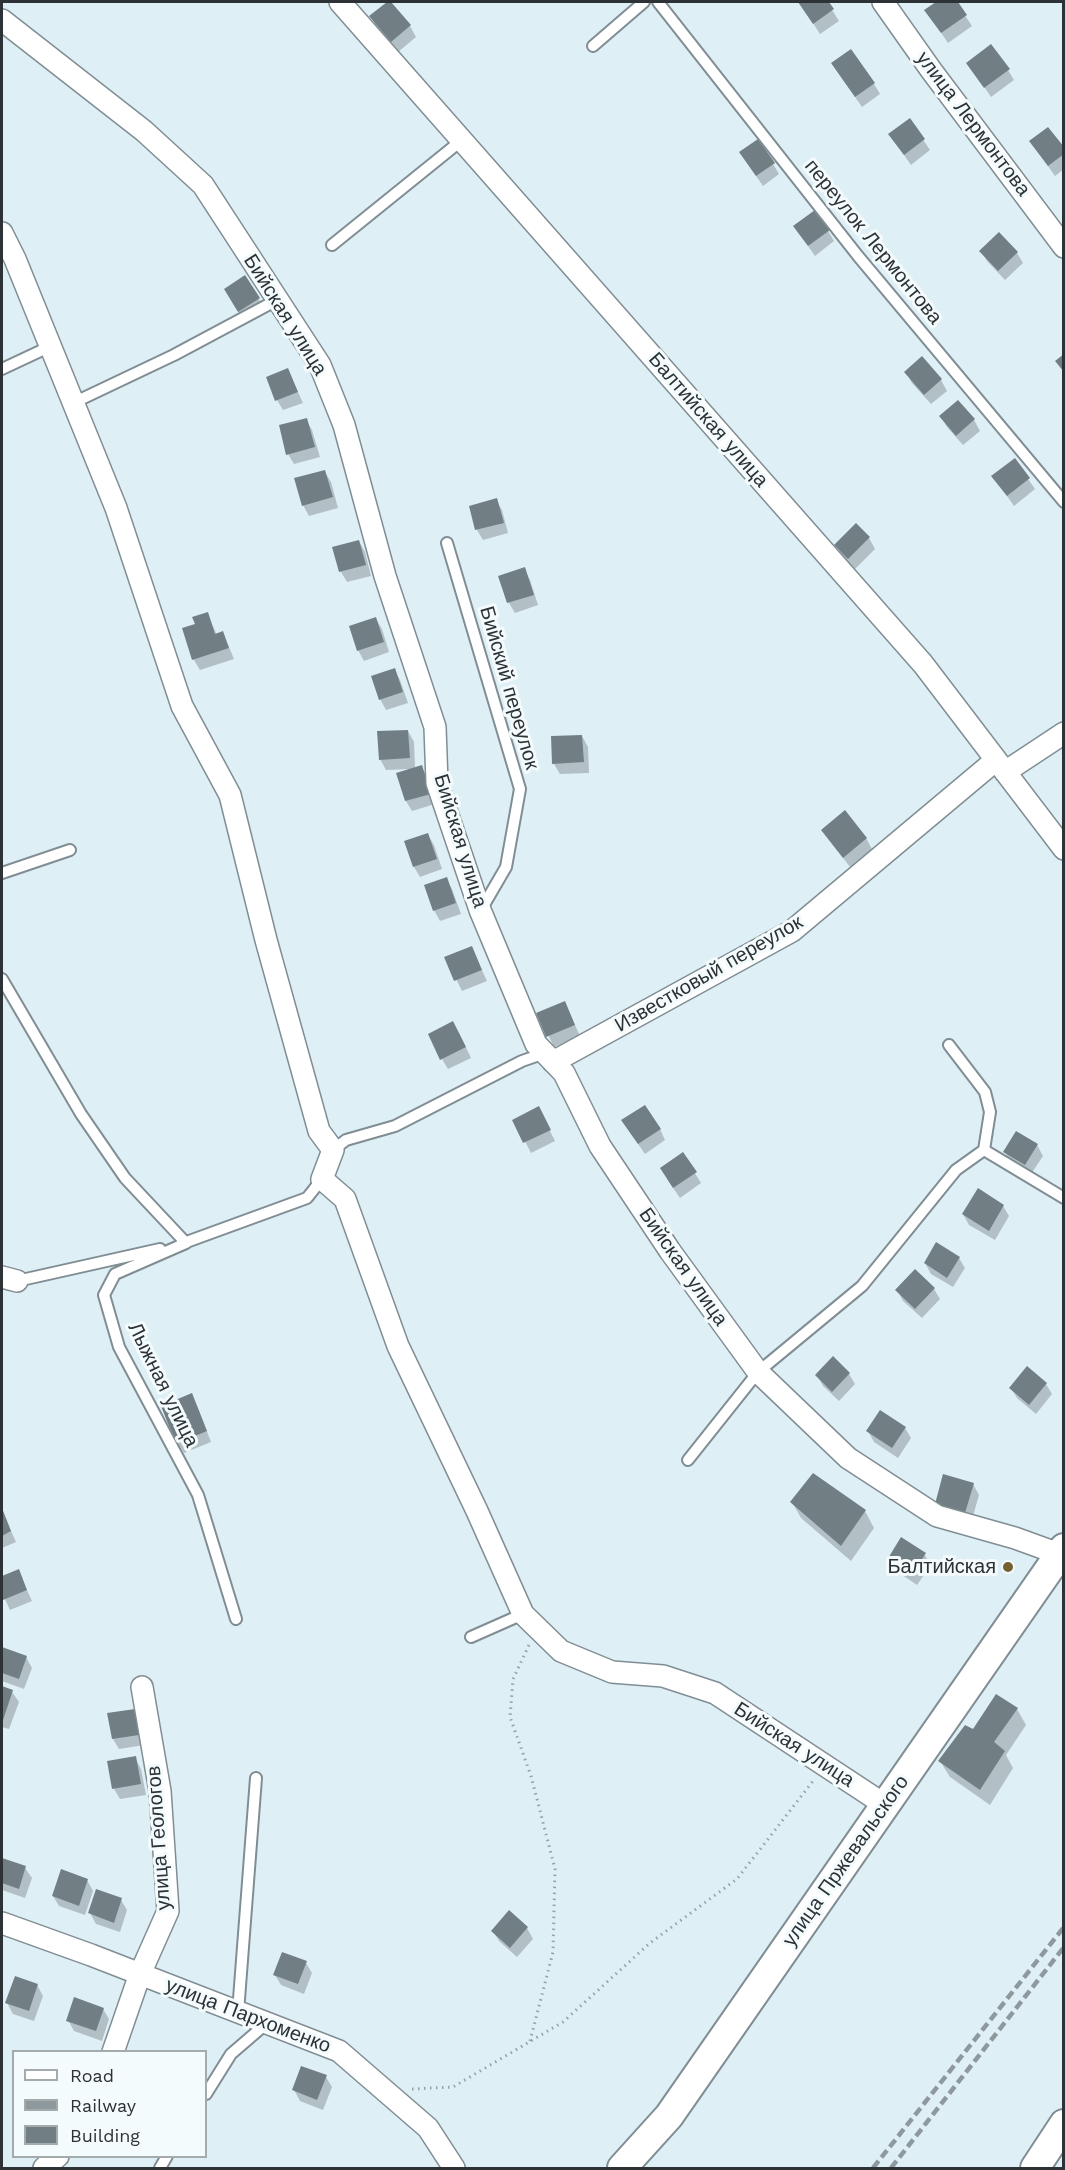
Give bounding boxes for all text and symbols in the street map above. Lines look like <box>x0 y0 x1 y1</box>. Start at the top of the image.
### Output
street label: улица Лермонтова <box>911 47 1035 201</box>
street label: переулок Лермонтова <box>799 155 947 329</box>
street label: Бийская улица <box>238 250 332 380</box>
street label: Балтийская улица <box>643 348 773 492</box>
street label: Бийский переулок <box>474 604 544 772</box>
street label: Бийская улица <box>428 771 492 911</box>
street label: Известковый переулок <box>611 910 807 1038</box>
street label: Бийская улица <box>633 1203 733 1331</box>
street label: Лыжная улица <box>122 1319 204 1451</box>
place label: Балтийская <box>887 1555 996 1579</box>
marker: Балтийская <box>1001 1560 1015 1574</box>
street label: Бийская улица <box>729 1697 859 1793</box>
street label: улица Геологов <box>142 1765 176 1911</box>
street label: улица Пржевальского <box>778 1771 914 1951</box>
street label: улица Пархоменко <box>162 1973 334 2059</box>
legend <box>12 2050 207 2158</box>
text: Road <box>70 2065 114 2086</box>
text: Railway <box>70 2095 136 2116</box>
text: Building <box>70 2125 140 2146</box>

